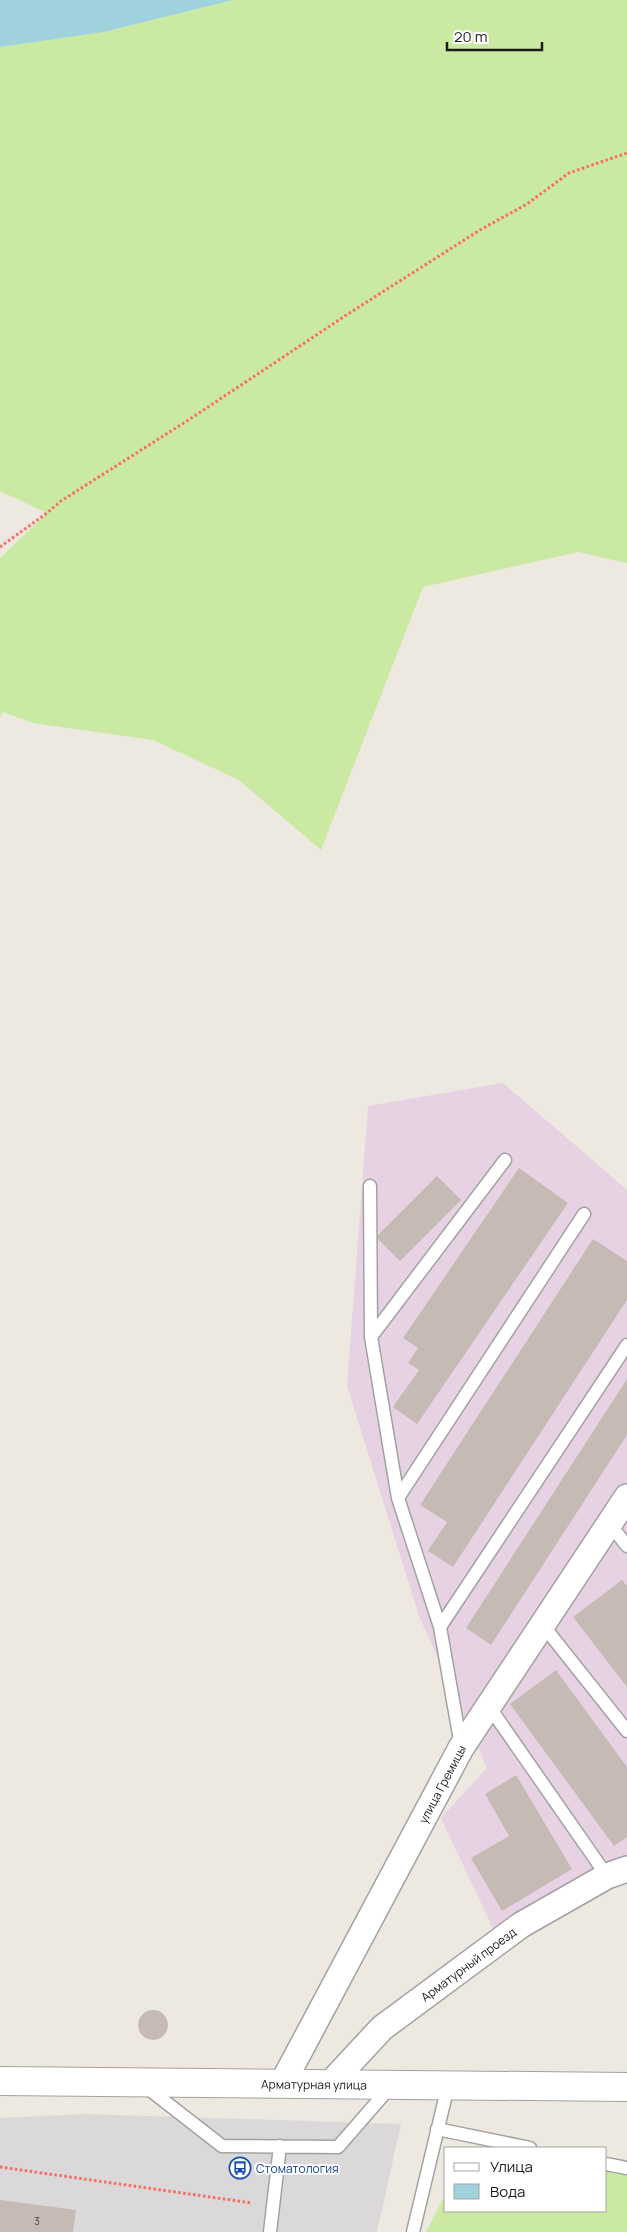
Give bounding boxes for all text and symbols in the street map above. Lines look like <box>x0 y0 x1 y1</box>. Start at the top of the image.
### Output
scale bar <box>447 20 542 52</box>
text: 20 m <box>454 26 487 47</box>
street label: улица Гремицы <box>414 1742 470 1826</box>
street label: Арматурный проезд <box>417 1923 519 2005</box>
street label: Арматурная улица <box>261 2075 367 2093</box>
legend <box>444 2147 607 2212</box>
bus stop icon: Стоматология <box>228 2156 252 2180</box>
text: Улица <box>490 2156 533 2177</box>
place label: Стоматология <box>256 2160 339 2177</box>
text: Вода <box>490 2181 525 2202</box>
house number: 3 <box>34 2214 40 2228</box>

